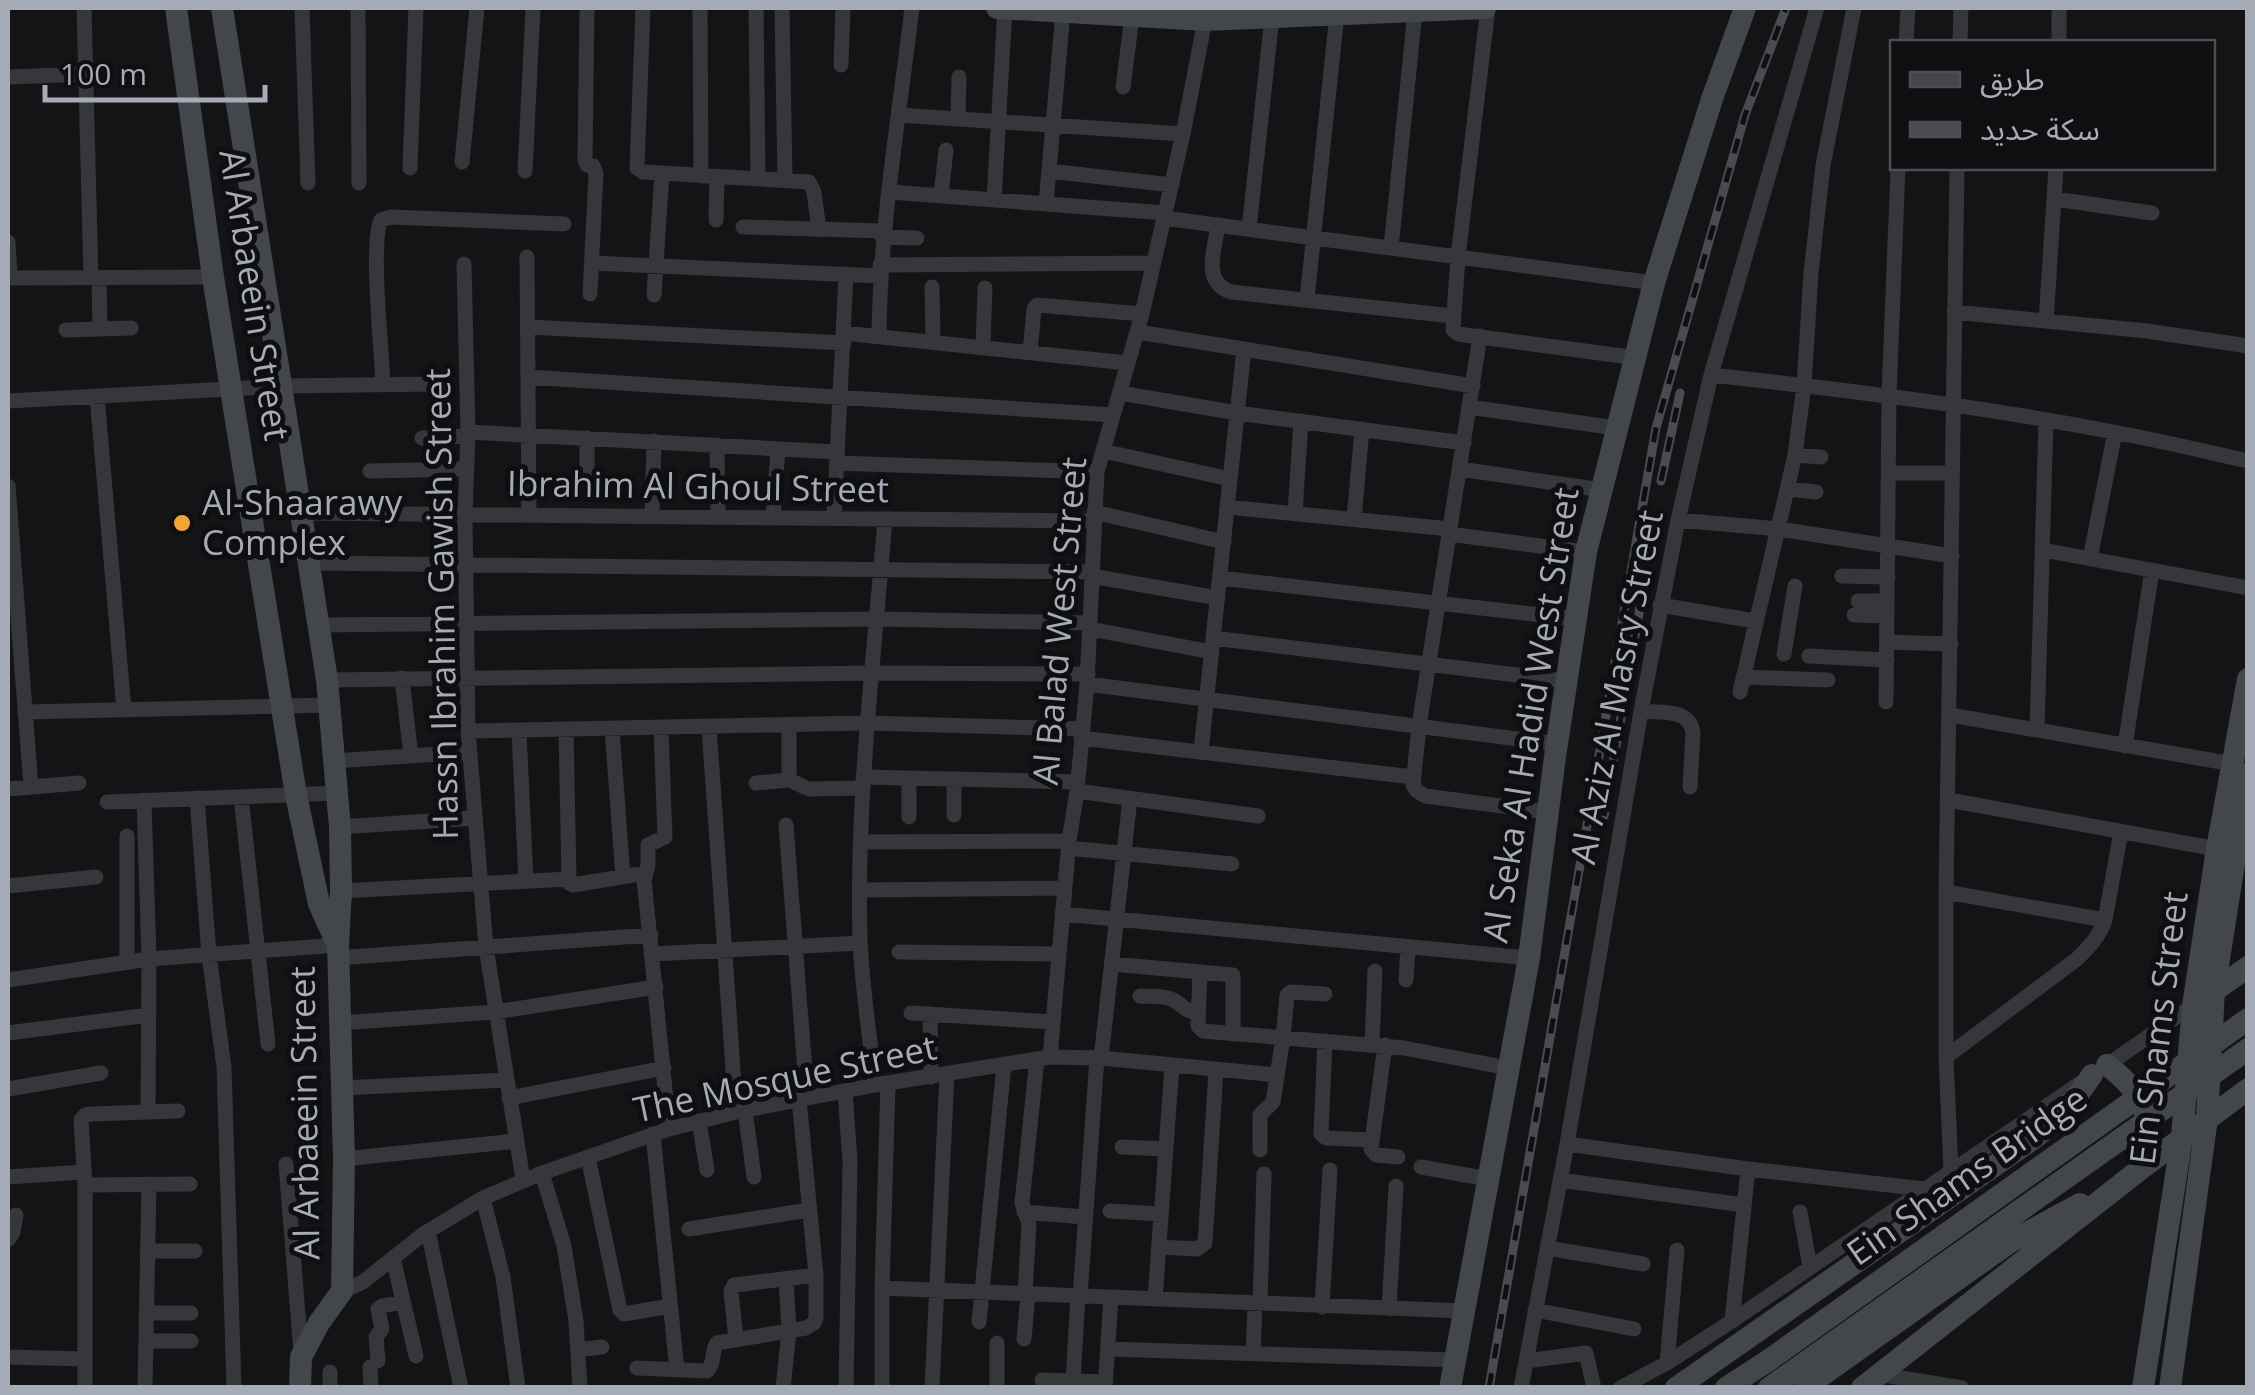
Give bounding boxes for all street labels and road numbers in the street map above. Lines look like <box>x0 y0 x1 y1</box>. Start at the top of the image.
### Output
street label: Al Arbaeein Street <box>209 146 302 444</box>
street label: Hassn Ibrahim Gawish Street <box>413 368 468 840</box>
street label: Al Balad West Street <box>1021 455 1096 787</box>
street label: Ibrahim Al Ghoul Street <box>507 459 889 512</box>
street label: Al Seka Al Hadid West Street <box>1470 484 1589 946</box>
street label: Al Aziz Al Masry Street <box>1558 506 1673 868</box>
street label: Ein Shams Street <box>2117 889 2198 1167</box>
street label: Al Arbaeein Street <box>277 966 330 1260</box>
street label: The Mosque Street <box>629 1023 940 1133</box>
street label: Ein Shams Bridge <box>1837 1074 2096 1275</box>

